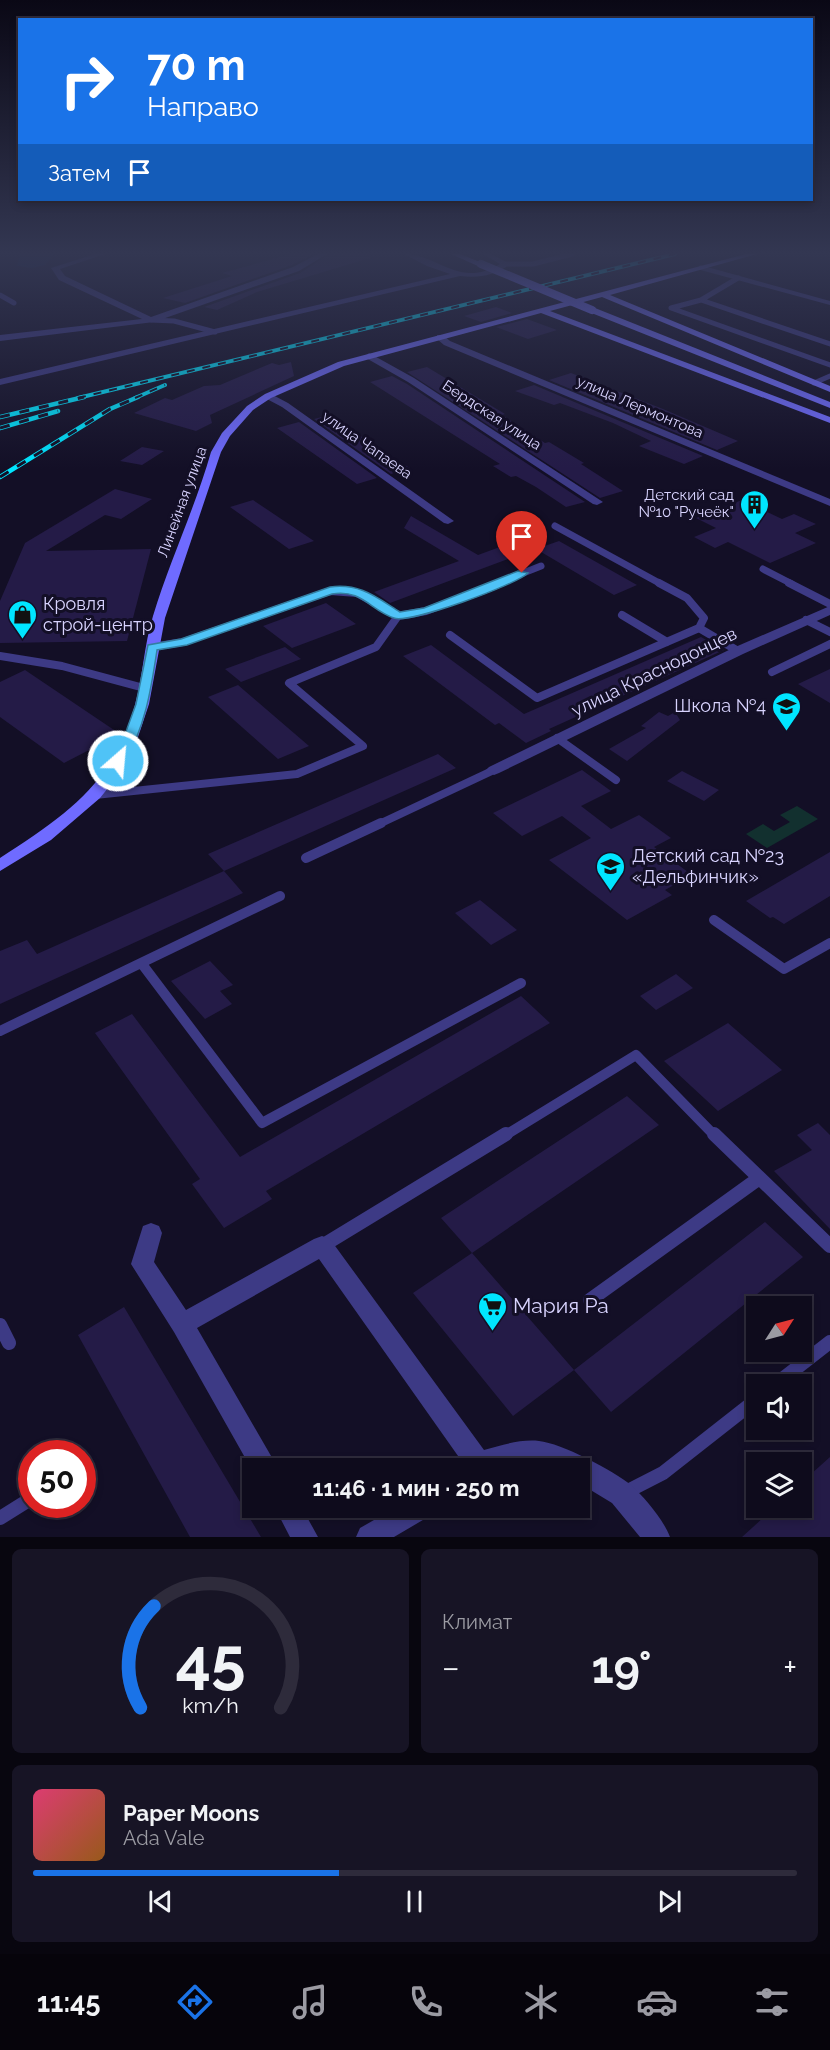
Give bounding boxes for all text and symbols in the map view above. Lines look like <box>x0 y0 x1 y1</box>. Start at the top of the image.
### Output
text: 70 m <box>147 41 246 90</box>
icon: right <box>48 42 126 120</box>
text: Направо <box>147 91 259 122</box>
icon: arrive <box>123 156 156 189</box>
text: Затем <box>48 160 111 186</box>
street label: улица Лермонтова <box>574 372 706 442</box>
street label: Бердская улица <box>439 376 545 454</box>
street label: улица Чапаева <box>319 407 415 483</box>
street label: Линейная улица <box>154 444 210 560</box>
place label: Детский сад №10 "Ручеёк" <box>638 486 734 521</box>
building icon: Детский сад №10 "Ручеёк" <box>739 488 771 530</box>
pin <box>496 511 547 573</box>
icon: arrive <box>505 520 538 553</box>
place label: Кровля строй-центр <box>43 593 153 635</box>
shop icon: Кровля строй-центр <box>6 598 38 640</box>
street label: улица Краснодонцев <box>568 622 740 721</box>
school or university icon: Школа №4 <box>771 690 803 732</box>
place label: Школа №4 <box>674 695 766 716</box>
position arrow <box>86 729 150 793</box>
place label: Детский сад №23 «Дельфинчик» <box>632 845 784 887</box>
school or university icon: Детский сад №23 «Дельфинчик» <box>595 850 627 892</box>
supermarket icon: Мария Ра <box>476 1290 508 1332</box>
place label: Мария Ра <box>513 1293 609 1318</box>
north arrow <box>746 1296 812 1362</box>
map controls <box>746 1296 812 1518</box>
button: sound <box>746 1374 812 1440</box>
speed limit sign: 50 <box>18 1440 96 1518</box>
button: layers <box>746 1452 812 1518</box>
text: 11:46 · 1 мин · 250 m <box>313 1475 519 1501</box>
text: Климат <box>442 1610 512 1634</box>
text: 45 <box>175 1623 246 1697</box>
text: 19° <box>591 1641 652 1694</box>
text: − <box>442 1648 460 1687</box>
text: + <box>783 1648 797 1687</box>
text: km/h <box>182 1693 239 1718</box>
text: Paper Moons <box>123 1800 259 1826</box>
text: Ada Vale <box>123 1826 205 1850</box>
icon: previous <box>144 1885 177 1918</box>
icon: pause <box>398 1885 431 1918</box>
icon: next <box>653 1885 686 1918</box>
icon: directions <box>174 1981 216 2023</box>
icon: music <box>289 1981 331 2023</box>
icon: phone <box>405 1981 447 2023</box>
icon: climate <box>520 1981 562 2023</box>
icon: car <box>636 1981 678 2023</box>
icon: filters <box>751 1981 793 2023</box>
text: 11:45 <box>37 1987 100 2018</box>

